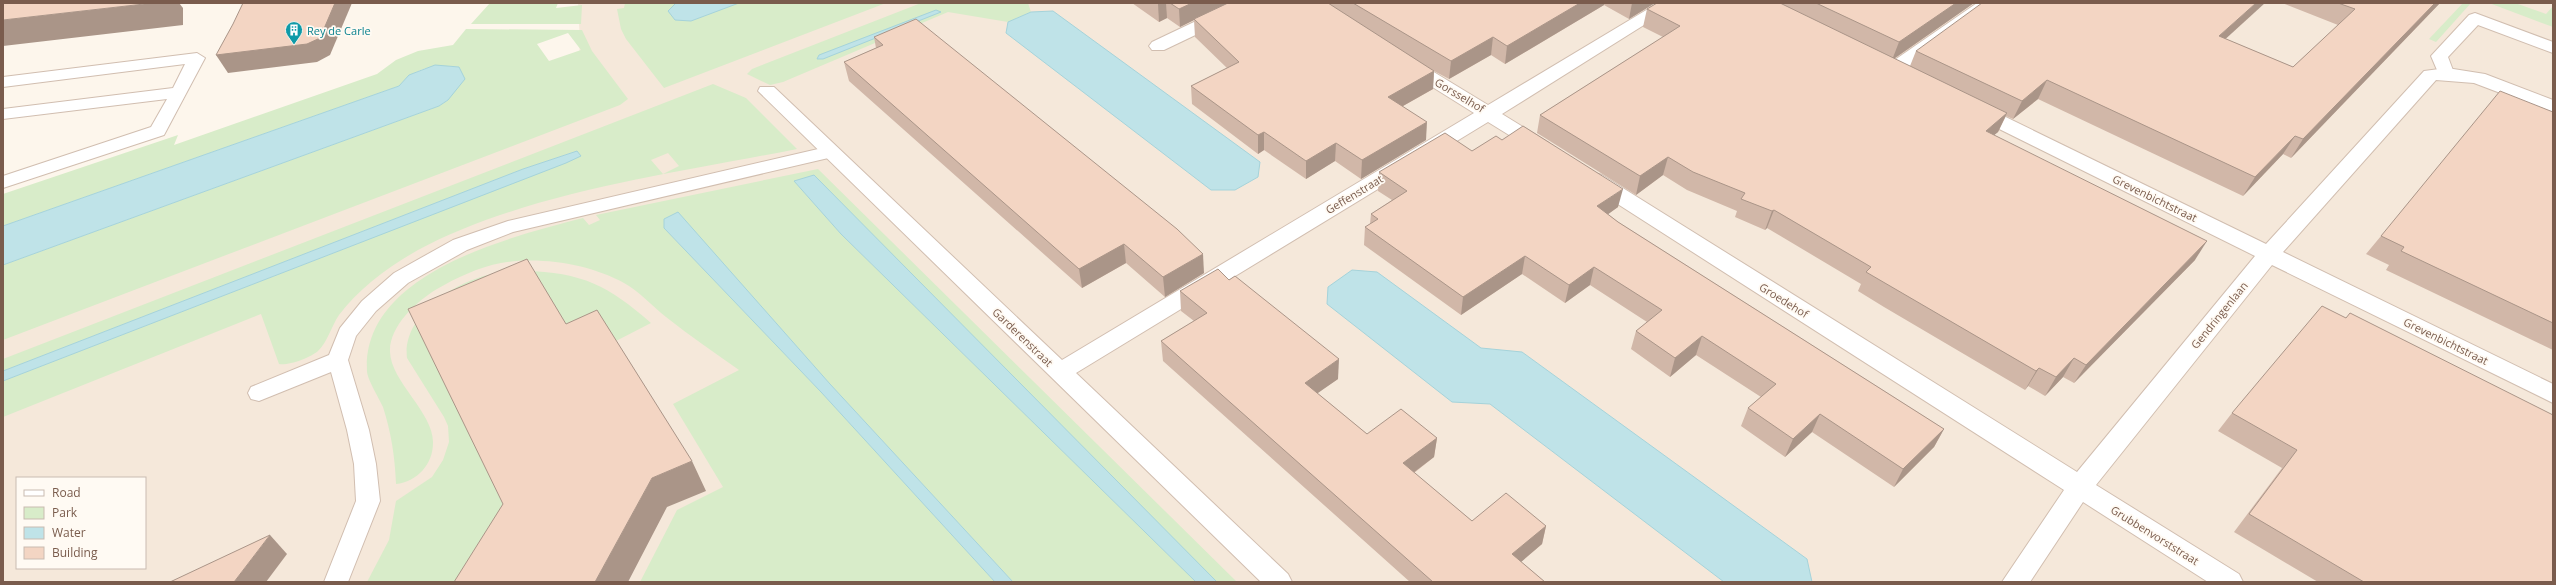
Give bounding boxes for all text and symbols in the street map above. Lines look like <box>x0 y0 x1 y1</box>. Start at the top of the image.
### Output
building icon: Rey de Carle <box>284 20 304 45</box>
place label: Rey de Carle <box>307 23 371 38</box>
street label: Gorsselhof <box>1432 74 1489 116</box>
street label: Geffenstraat <box>1323 171 1385 217</box>
street label: Grevenbichtstraat <box>2110 171 2200 225</box>
street label: Gendringenlaan <box>2187 278 2251 352</box>
street label: Groedehof <box>1757 279 1813 322</box>
street label: Garderenstraat <box>989 304 1057 370</box>
street label: Grevenbichtstraat <box>2401 314 2491 368</box>
legend <box>16 477 146 569</box>
text: Road <box>52 484 81 501</box>
street label: Grubbenvorststraat <box>2108 502 2202 568</box>
text: Park <box>52 504 78 521</box>
text: Water <box>52 524 86 541</box>
text: Building <box>52 544 98 561</box>

